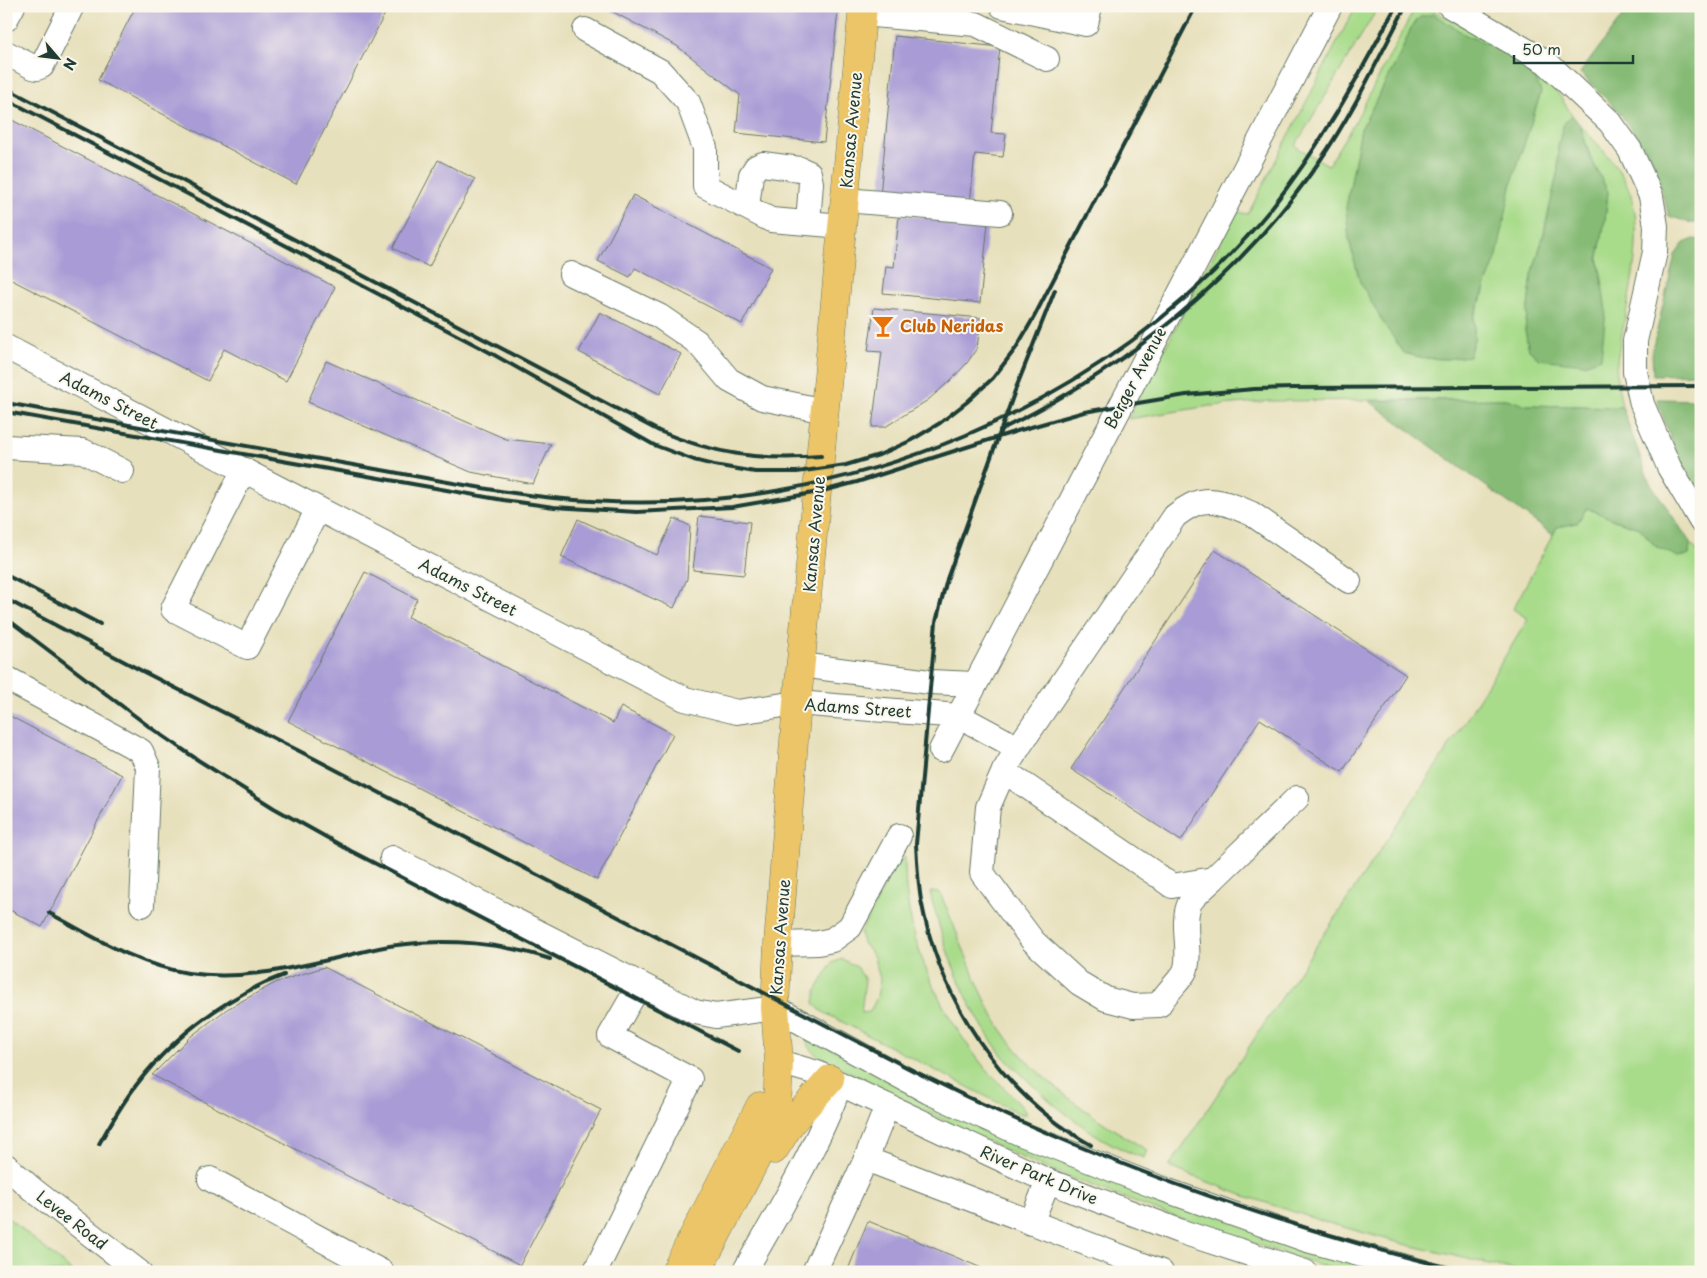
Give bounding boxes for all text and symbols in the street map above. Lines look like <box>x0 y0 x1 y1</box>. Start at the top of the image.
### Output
north arrow <box>32 32 82 82</box>
scale bar <box>1514 32 1633 64</box>
text: 50 m <box>1522 37 1561 60</box>
text: N <box>58 55 82 74</box>
street label: Kansas Avenue <box>833 71 867 189</box>
bar icon: Club Neridas <box>870 313 896 339</box>
place label: Club Neridas <box>900 313 1004 337</box>
street label: Berger Avenue <box>1097 322 1171 433</box>
street label: Adams Street <box>56 364 163 434</box>
street label: Kansas Avenue <box>796 475 830 593</box>
street label: Adams Street <box>415 551 522 621</box>
street label: Adams Street <box>804 691 913 723</box>
street label: Kansas Avenue <box>763 878 795 996</box>
street label: River Park Drive <box>977 1138 1102 1210</box>
street label: Levee Road <box>32 1184 113 1255</box>

